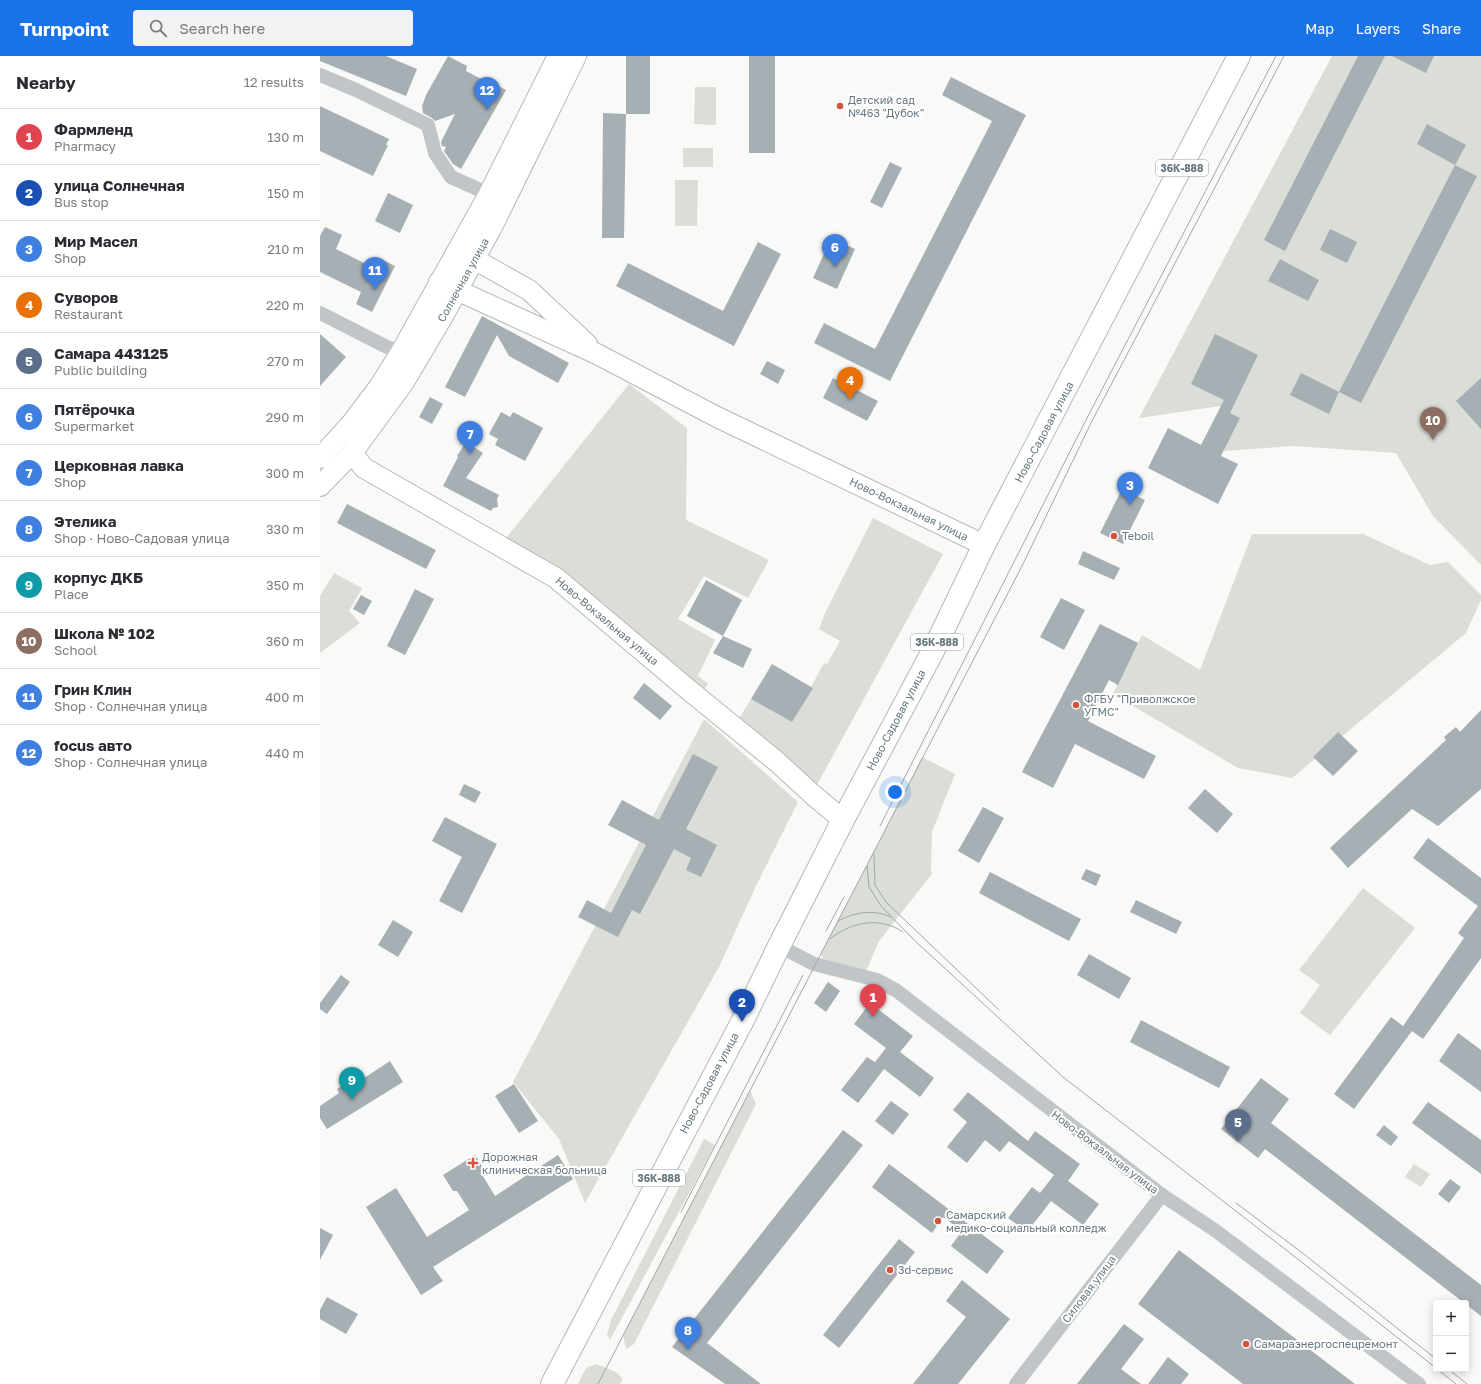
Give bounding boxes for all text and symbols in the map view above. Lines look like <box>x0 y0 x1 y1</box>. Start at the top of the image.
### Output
search box <box>133 10 413 46</box>
text: Turnpoint <box>20 17 109 40</box>
icon: search <box>147 17 169 39</box>
text: Search here <box>179 19 265 37</box>
text: Map <box>1305 20 1334 37</box>
text: Layers <box>1356 20 1400 37</box>
text: Share <box>1422 20 1461 37</box>
text: Nearby <box>16 72 76 93</box>
text: 12 results <box>244 74 304 90</box>
pin: 12 <box>474 77 500 110</box>
place label: Детский сад №463 "Дубок" <box>848 93 924 119</box>
marker: Детский сад №463 "Дубок" <box>835 101 845 111</box>
text: Фармленд <box>54 120 133 138</box>
text: 1 <box>26 129 32 145</box>
text: 130 m <box>267 129 304 145</box>
text: Pharmacy <box>54 138 116 154</box>
road number: 36К-888 <box>1156 160 1208 176</box>
text: улица Солнечная <box>54 176 185 194</box>
text: 2 <box>25 185 33 201</box>
text: 150 m <box>267 185 304 201</box>
text: Bus stop <box>54 194 109 210</box>
text: Мир Масел <box>54 232 138 250</box>
pin: 6 <box>822 234 848 267</box>
street label: Солнечная улица <box>434 236 491 324</box>
text: 3 <box>25 241 33 257</box>
text: 210 m <box>267 241 304 257</box>
text: Shop <box>54 250 86 266</box>
pin: 11 <box>362 257 388 290</box>
text: Суворов <box>54 288 118 306</box>
text: 4 <box>25 297 33 313</box>
text: 220 m <box>266 297 304 313</box>
text: Restaurant <box>54 306 123 322</box>
text: Самара 443125 <box>54 344 168 362</box>
text: 5 <box>25 353 33 369</box>
text: 270 m <box>267 353 304 369</box>
text: Public building <box>54 362 147 378</box>
pin: 4 <box>837 367 863 400</box>
street label: Ново-Садовая улица <box>1011 379 1076 485</box>
text: Пятёрочка <box>54 400 135 418</box>
pin: 10 <box>1420 407 1446 440</box>
text: 6 <box>25 409 33 425</box>
text: 290 m <box>266 409 304 425</box>
text: Supermarket <box>54 418 135 434</box>
pin: 7 <box>457 421 483 454</box>
text: Церковная лавка <box>54 456 184 474</box>
text: 7 <box>25 465 33 481</box>
text: 300 m <box>266 465 304 481</box>
pin: 3 <box>1117 472 1143 505</box>
text: Shop <box>54 474 86 490</box>
street label: Ново-Вокзальная улица <box>848 474 971 543</box>
text: Этелика <box>54 512 116 530</box>
text: 8 <box>25 521 33 537</box>
text: 330 m <box>266 521 304 537</box>
place label: Teboil <box>1122 529 1155 542</box>
text: Shop · Ново-Садовая улица <box>54 530 230 546</box>
marker: Teboil <box>1109 531 1119 541</box>
text: корпус ДКБ <box>54 568 143 586</box>
street label: Ново-Вокзальная улица <box>553 574 661 668</box>
text: 9 <box>25 577 33 593</box>
text: 350 m <box>266 577 304 593</box>
text: Place <box>54 586 89 602</box>
text: Школа № 102 <box>54 624 155 642</box>
text: 10 <box>21 633 37 649</box>
text: 360 m <box>266 633 304 649</box>
road number: 36К-888 <box>911 634 963 650</box>
text: School <box>54 642 97 658</box>
street label: Ново-Садовая улица <box>863 667 928 773</box>
text: Грин Клин <box>54 680 132 698</box>
text: 11 <box>22 689 36 705</box>
text: 400 m <box>265 689 304 705</box>
place label: ФГБУ "Приволжское УГМС" <box>1084 692 1196 718</box>
text: Shop · Солнечная улица <box>54 698 207 714</box>
marker: ФГБУ "Приволжское УГМС" <box>1071 700 1081 710</box>
text: focus авто <box>54 736 132 754</box>
text: 12 <box>22 745 36 761</box>
text: 440 m <box>265 745 304 761</box>
text: Shop · Солнечная улица <box>54 754 207 770</box>
your location <box>885 782 905 802</box>
pin: 1 <box>860 984 886 1017</box>
pin: 2 <box>729 989 755 1022</box>
street label: Ново-Садовая улица <box>676 1030 741 1136</box>
pin: 9 <box>339 1067 365 1100</box>
street label: Ново-Вокзальная улица <box>1049 1107 1161 1196</box>
pin: 5 <box>1225 1109 1251 1142</box>
place label: Дорожная клиническая больница <box>482 1150 607 1176</box>
marker: Дорожная клиническая больница <box>467 1157 479 1169</box>
road number: 36К-888 <box>633 1170 685 1186</box>
place label: Самарский медико-социальный колледж <box>946 1208 1107 1234</box>
marker: Самарский медико-социальный колледж <box>933 1216 943 1226</box>
street label: Силовая улица <box>1059 1252 1118 1325</box>
place label: 3d-сервис <box>898 1263 953 1276</box>
marker: 3d-сервис <box>885 1265 895 1275</box>
map controls <box>1433 1300 1469 1372</box>
button: + <box>1433 1300 1469 1336</box>
pin: 8 <box>675 1317 701 1350</box>
button: − <box>1433 1336 1469 1372</box>
place label: Самараэнергоспецремонт <box>1254 1337 1398 1350</box>
marker: Самараэнергоспецремонт <box>1241 1339 1251 1349</box>

